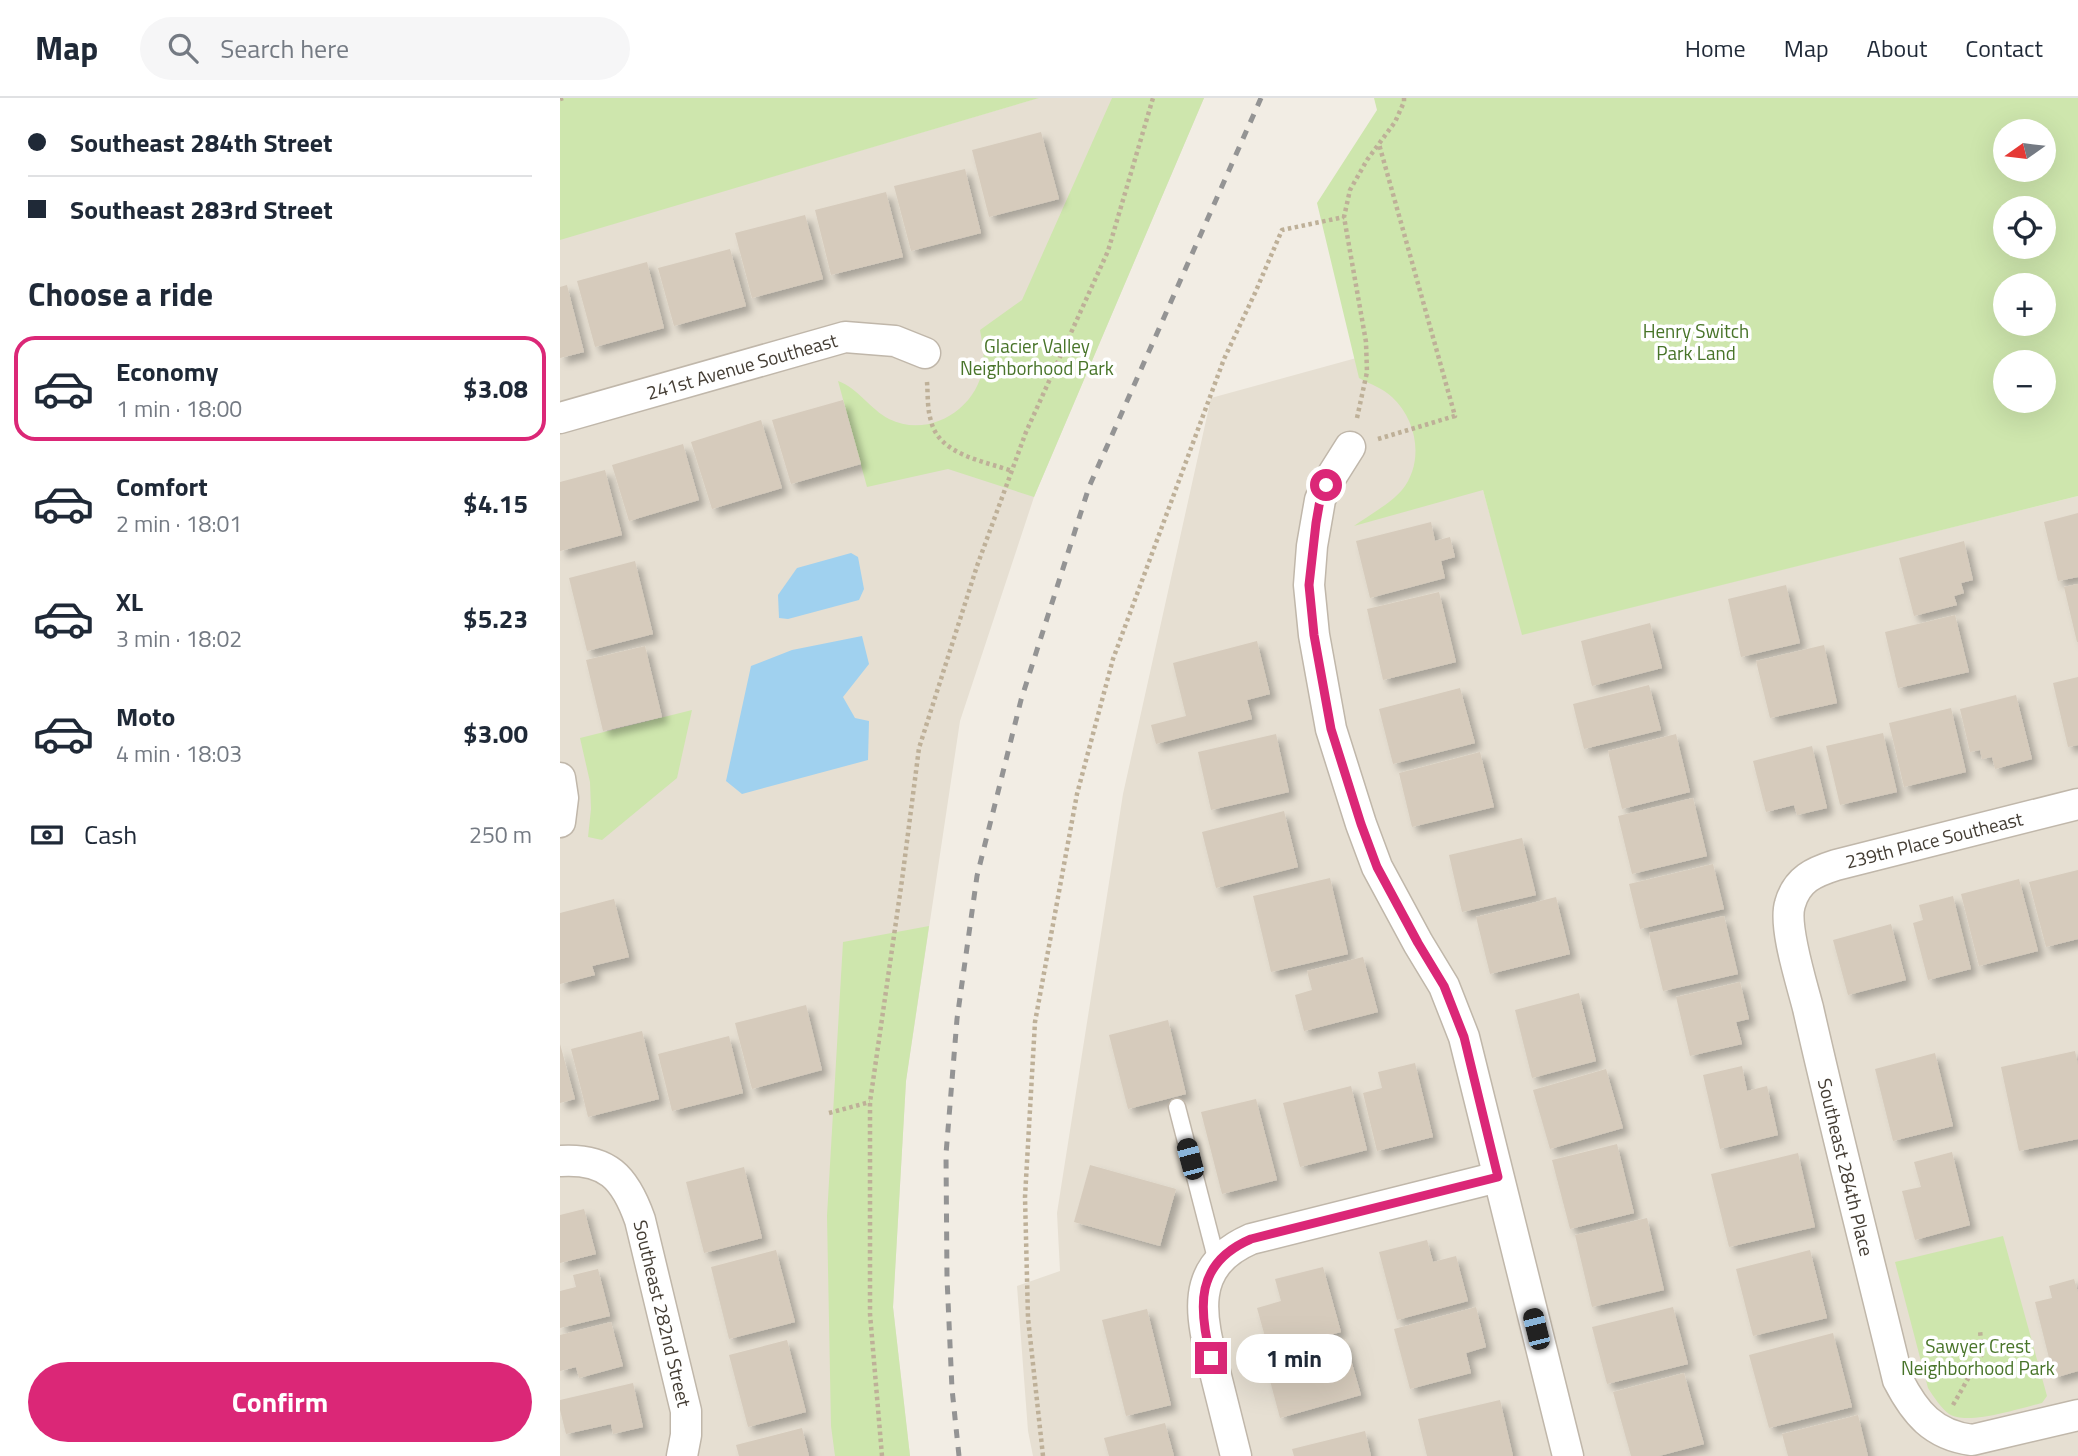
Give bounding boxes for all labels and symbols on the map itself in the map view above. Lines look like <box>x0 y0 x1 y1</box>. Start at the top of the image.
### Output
north arrow <box>1993 119 2056 182</box>
park label: Henry Switch Park Land <box>1643 316 1749 367</box>
street label: 241st Avenue Southeast <box>643 325 841 407</box>
park label: Glacier Valley Neighborhood Park <box>960 331 1114 382</box>
route start <box>1310 469 1342 501</box>
street label: 239th Place Southeast <box>1842 803 2026 876</box>
street label: Southeast 284th Place <box>1811 1075 1882 1259</box>
car <box>1175 1136 1206 1182</box>
street label: Southeast 282nd Street <box>626 1217 700 1410</box>
car <box>1521 1306 1552 1352</box>
park label: Sawyer Crest Neighborhood Park <box>1901 1331 2055 1382</box>
callout: 1 min <box>1236 1334 1351 1382</box>
route end <box>1195 1342 1227 1374</box>

